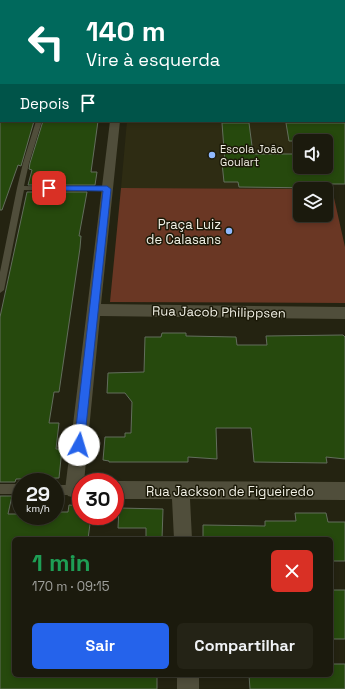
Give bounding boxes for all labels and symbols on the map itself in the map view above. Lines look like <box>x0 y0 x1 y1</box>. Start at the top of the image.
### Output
place label: Escola João Goulart <box>220 142 283 169</box>
marker: Escola João Goulart <box>207 150 217 160</box>
pin <box>32 171 66 205</box>
place label: Praça Luiz de Calasans <box>146 216 221 248</box>
marker: Praça Luiz de Calasans <box>224 226 234 236</box>
street label: Rua Jacob Philippsen <box>152 302 286 322</box>
position arrow <box>58 424 100 466</box>
speed limit sign: 30 <box>72 473 124 525</box>
street label: Rua Jackson de Figueiredo <box>146 483 314 500</box>

